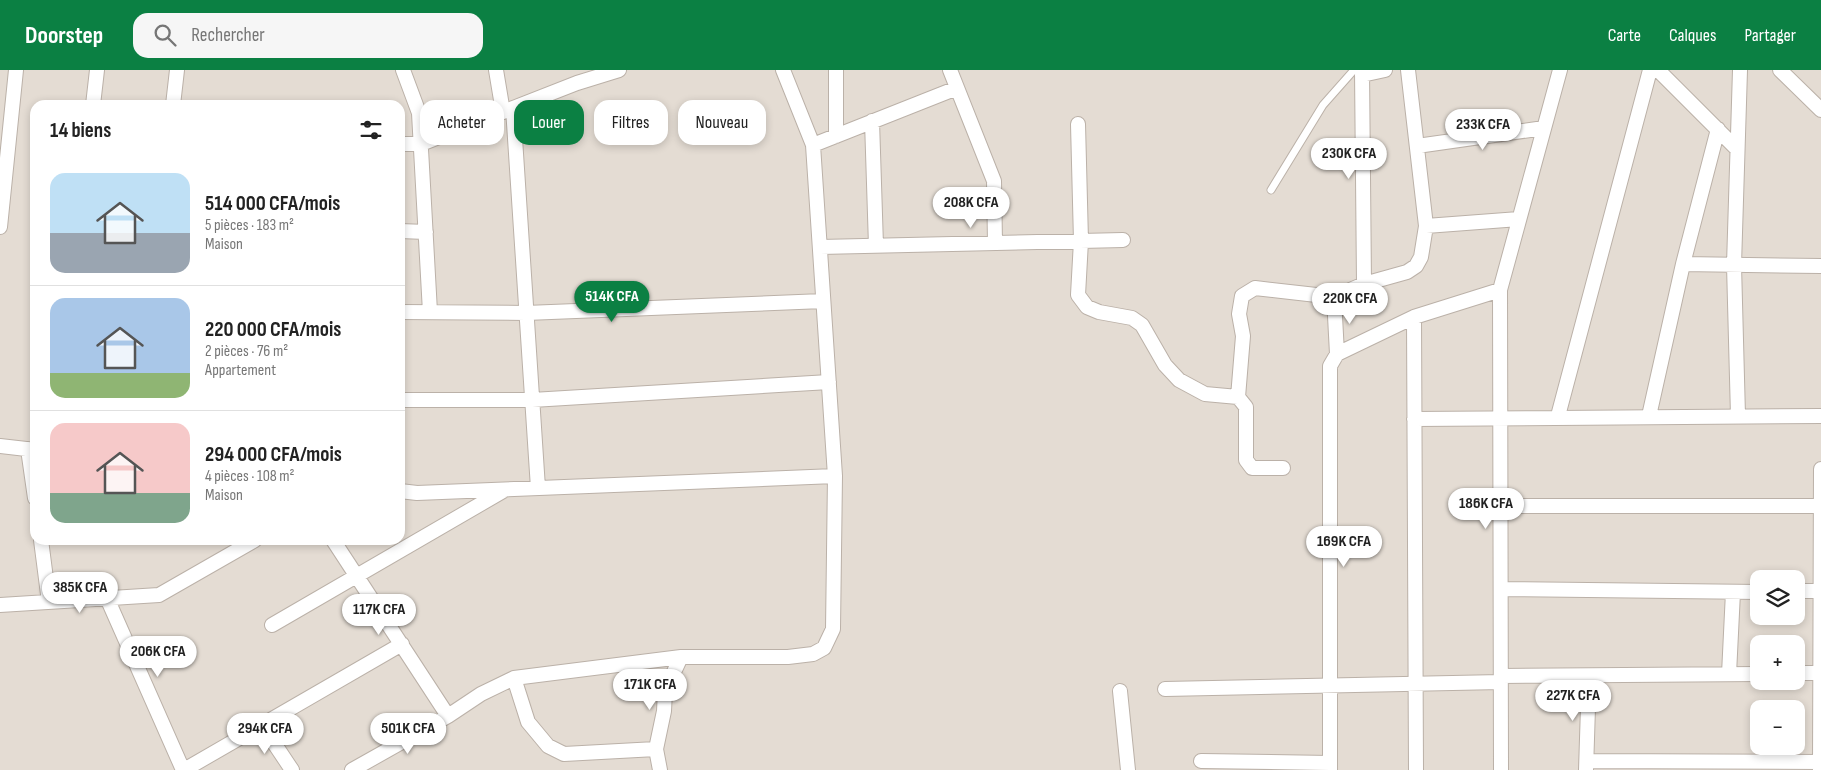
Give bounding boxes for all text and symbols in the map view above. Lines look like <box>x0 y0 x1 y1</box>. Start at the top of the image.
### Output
search box <box>133 13 483 58</box>
text: Doorstep <box>25 21 103 50</box>
icon: search <box>151 21 179 49</box>
text: Rechercher <box>191 24 265 47</box>
text: Carte <box>1608 25 1641 46</box>
text: Calques <box>1669 25 1716 46</box>
text: Partager <box>1744 25 1796 46</box>
chip: Acheter <box>420 100 504 145</box>
chip: Louer <box>514 100 584 145</box>
chip: Filtres <box>594 100 668 145</box>
chip: Nouveau <box>678 100 766 145</box>
pin: 233K CFA <box>1431 108 1535 151</box>
text: 233K CFA <box>1456 115 1510 134</box>
icon: filters <box>357 116 385 144</box>
text: 14 biens <box>50 118 111 143</box>
pin: 230K CFA <box>1297 138 1401 180</box>
text: 230K CFA <box>1322 144 1376 163</box>
pin: 208K CFA <box>919 186 1023 229</box>
text: 514 000 CFA/mois <box>205 191 340 216</box>
icon: home <box>90 193 150 253</box>
text: 208K CFA <box>944 193 998 212</box>
text: 5 pièces · 183 m² <box>205 216 294 235</box>
text: Maison <box>205 235 243 254</box>
pin: 514K CFA <box>560 280 664 323</box>
pin: 220K CFA <box>1298 282 1402 325</box>
text: 514K CFA <box>585 287 639 306</box>
text: 220K CFA <box>1323 289 1377 308</box>
text: 220 000 CFA/mois <box>205 317 341 342</box>
icon: home <box>90 318 150 378</box>
text: 2 pièces · 76 m² <box>205 342 288 361</box>
text: Appartement <box>205 361 276 380</box>
text: 294 000 CFA/mois <box>205 442 342 467</box>
icon: home <box>90 443 150 503</box>
text: 4 pièces · 108 m² <box>205 467 295 486</box>
text: Maison <box>205 486 243 505</box>
pin: 186K CFA <box>1434 488 1538 530</box>
text: 186K CFA <box>1459 494 1513 513</box>
pin: 169K CFA <box>1292 526 1396 568</box>
text: 169K CFA <box>1317 532 1371 551</box>
map controls <box>1750 570 1805 755</box>
button: layers <box>1750 570 1805 625</box>
pin: 385K CFA <box>28 572 132 614</box>
text: 385K CFA <box>53 578 107 597</box>
pin: 117K CFA <box>327 594 431 636</box>
text: 117K CFA <box>353 600 405 619</box>
button: + <box>1750 635 1805 690</box>
pin: 206K CFA <box>106 636 210 678</box>
text: 206K CFA <box>131 642 185 661</box>
pin: 171K CFA <box>598 668 702 711</box>
text: 171K CFA <box>624 675 676 694</box>
pin: 227K CFA <box>1521 680 1625 722</box>
text: 227K CFA <box>1546 686 1600 705</box>
button: − <box>1750 700 1805 755</box>
pin: 294K CFA <box>213 712 317 755</box>
pin: 501K CFA <box>356 712 460 755</box>
text: 294K CFA <box>238 719 292 738</box>
text: 501K CFA <box>381 719 435 738</box>

